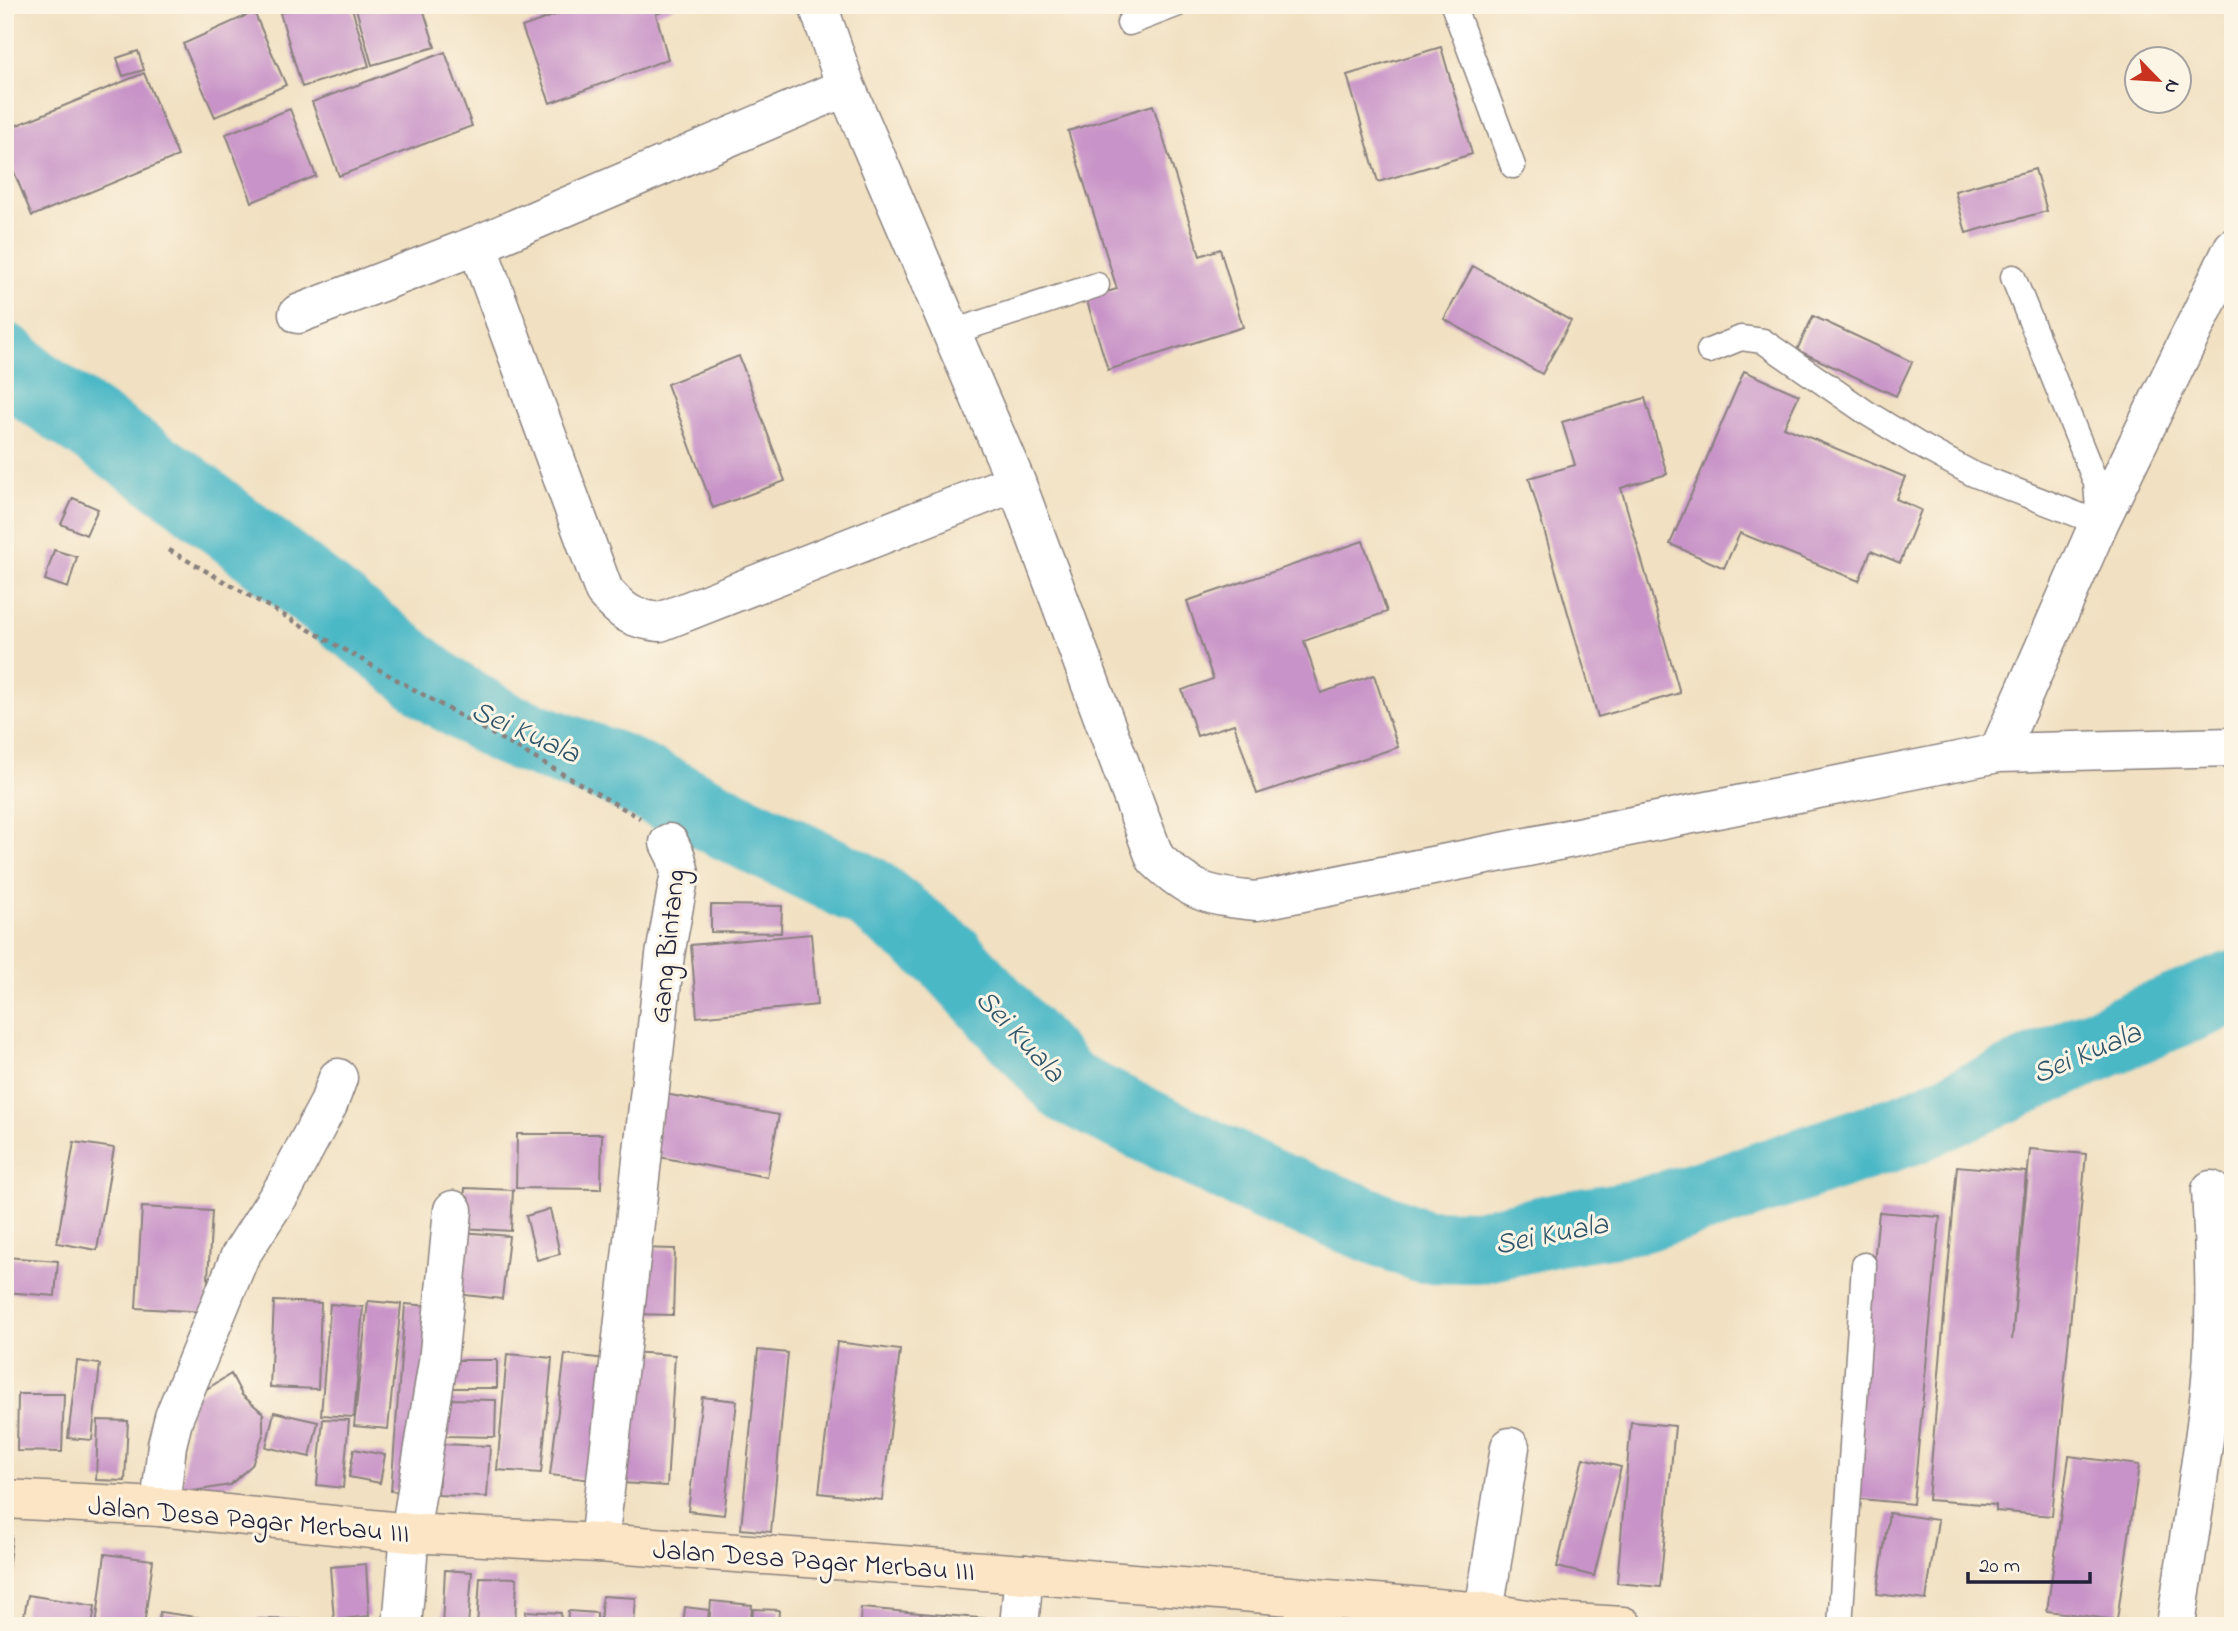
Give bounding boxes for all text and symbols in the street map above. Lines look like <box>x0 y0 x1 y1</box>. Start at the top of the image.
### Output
north arrow <box>2122 46 2192 116</box>
text: N <box>2156 75 2186 98</box>
water label: Sei Kuala <box>463 690 587 777</box>
street label: Gang Bintang <box>641 867 698 1025</box>
water label: Sei Kuala <box>964 980 1075 1095</box>
water label: Sei Kuala <box>2026 1012 2149 1097</box>
water label: Sei Kuala <box>1491 1203 1613 1268</box>
street label: Jalan Desa Pagar Merbau III <box>86 1487 411 1556</box>
street label: Jalan Desa Pagar Merbau III <box>651 1531 976 1594</box>
scale bar <box>1968 1540 2091 1584</box>
text: 20 m <box>1979 1552 2020 1582</box>

